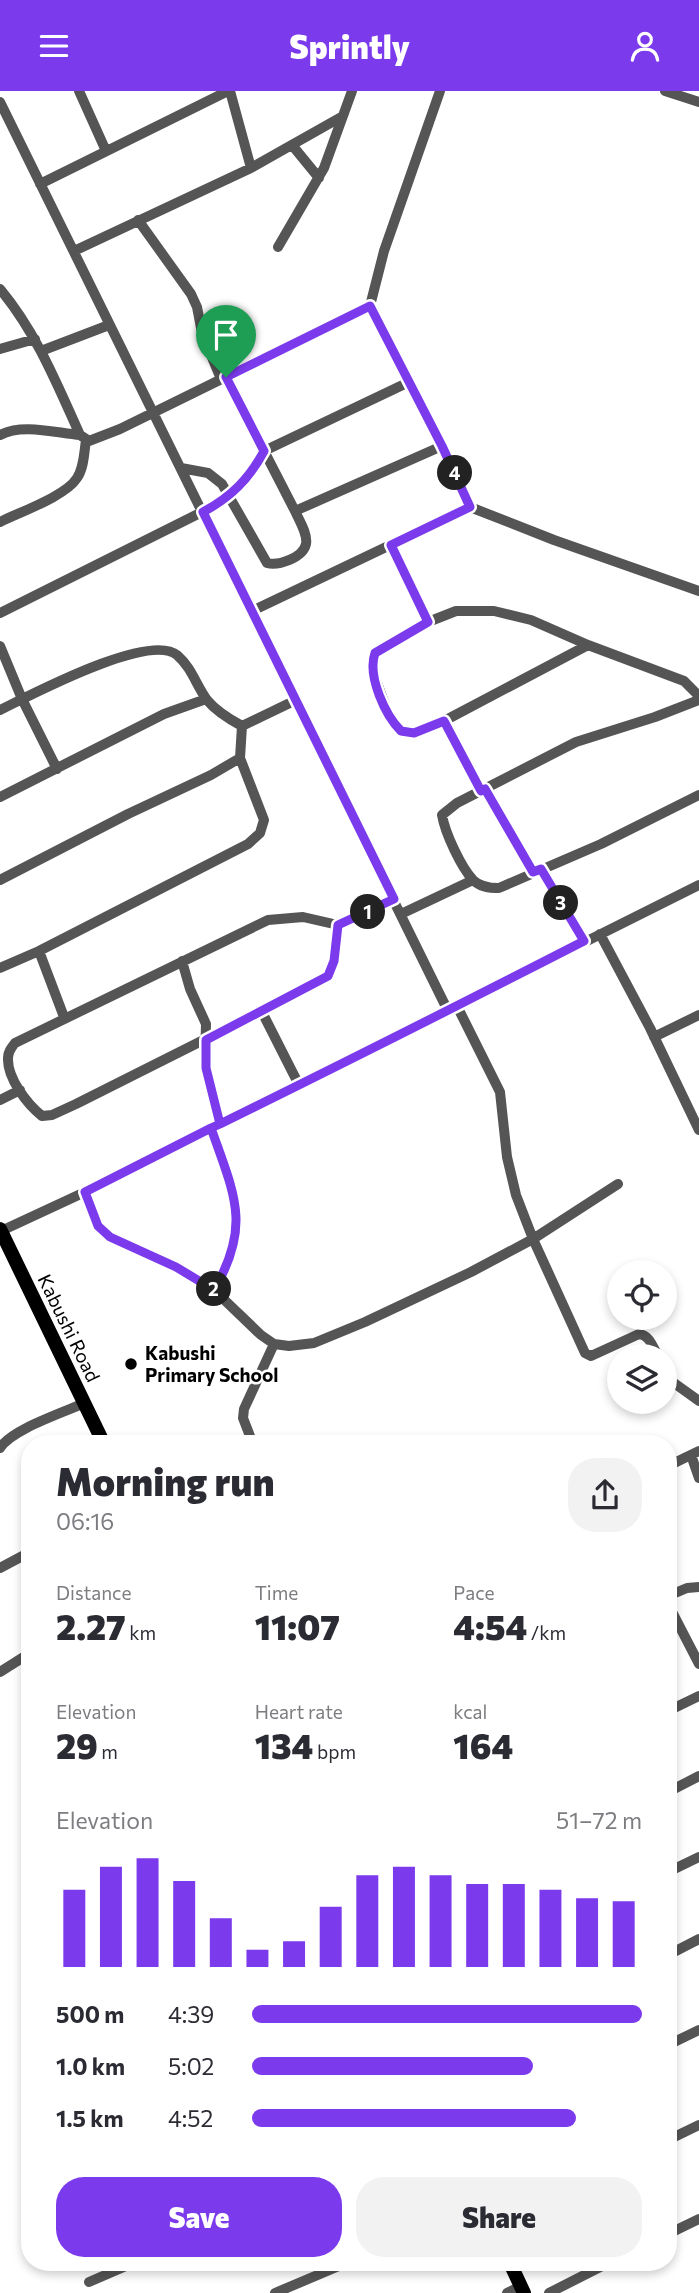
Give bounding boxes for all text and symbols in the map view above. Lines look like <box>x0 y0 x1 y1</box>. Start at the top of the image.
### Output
text: Sprintly <box>289 26 410 66</box>
icon: menu <box>35 27 73 65</box>
icon: person <box>626 27 664 65</box>
pin <box>196 305 256 377</box>
icon: arrive <box>207 316 245 354</box>
pin: 4 <box>438 455 472 491</box>
text: 4 <box>449 461 460 484</box>
pin: 3 <box>544 885 578 921</box>
text: 3 <box>555 891 566 914</box>
pin: 1 <box>350 895 386 929</box>
text: 1 <box>363 900 372 923</box>
map controls <box>607 1260 677 1414</box>
button: locate <box>607 1260 677 1330</box>
street label: Kabushi Road <box>33 1270 105 1385</box>
pin: 2 <box>196 1271 232 1307</box>
text: 2 <box>208 1277 219 1300</box>
place label: Kabushi Primary School <box>145 1341 278 1386</box>
button: layers <box>607 1344 677 1414</box>
marker: Kabushi Primary School <box>123 1356 139 1372</box>
text: Morning run <box>56 1457 275 1504</box>
button: share <box>568 1458 642 1532</box>
text: 06:16 <box>56 1507 114 1535</box>
text: Distance <box>56 1581 132 1604</box>
text: Time <box>255 1581 298 1604</box>
text: Pace <box>453 1581 495 1604</box>
text: 2.27 <box>56 1604 126 1647</box>
text: 11:07 <box>255 1604 340 1647</box>
text: 4:54 <box>453 1604 527 1647</box>
text: km <box>126 1621 156 1644</box>
text: /km <box>527 1621 566 1644</box>
text: Elevation <box>56 1700 136 1723</box>
text: Heart rate <box>255 1700 343 1723</box>
text: kcal <box>453 1700 487 1723</box>
text: 29 <box>56 1723 98 1766</box>
text: 134 <box>255 1723 313 1766</box>
text: 164 <box>453 1723 513 1766</box>
text: m <box>98 1740 118 1763</box>
text: bpm <box>313 1740 356 1763</box>
text: Elevation <box>56 1806 153 1834</box>
text: 51–72 m <box>556 1806 642 1834</box>
text: 500 m <box>56 2000 124 2028</box>
text: 4:39 <box>168 2000 214 2028</box>
text: 1.0 km <box>56 2052 125 2080</box>
text: 5:02 <box>168 2052 214 2080</box>
text: 1.5 km <box>56 2104 124 2132</box>
text: 4:52 <box>168 2104 213 2132</box>
button: Save <box>56 2177 342 2257</box>
button: Share <box>356 2177 642 2257</box>

